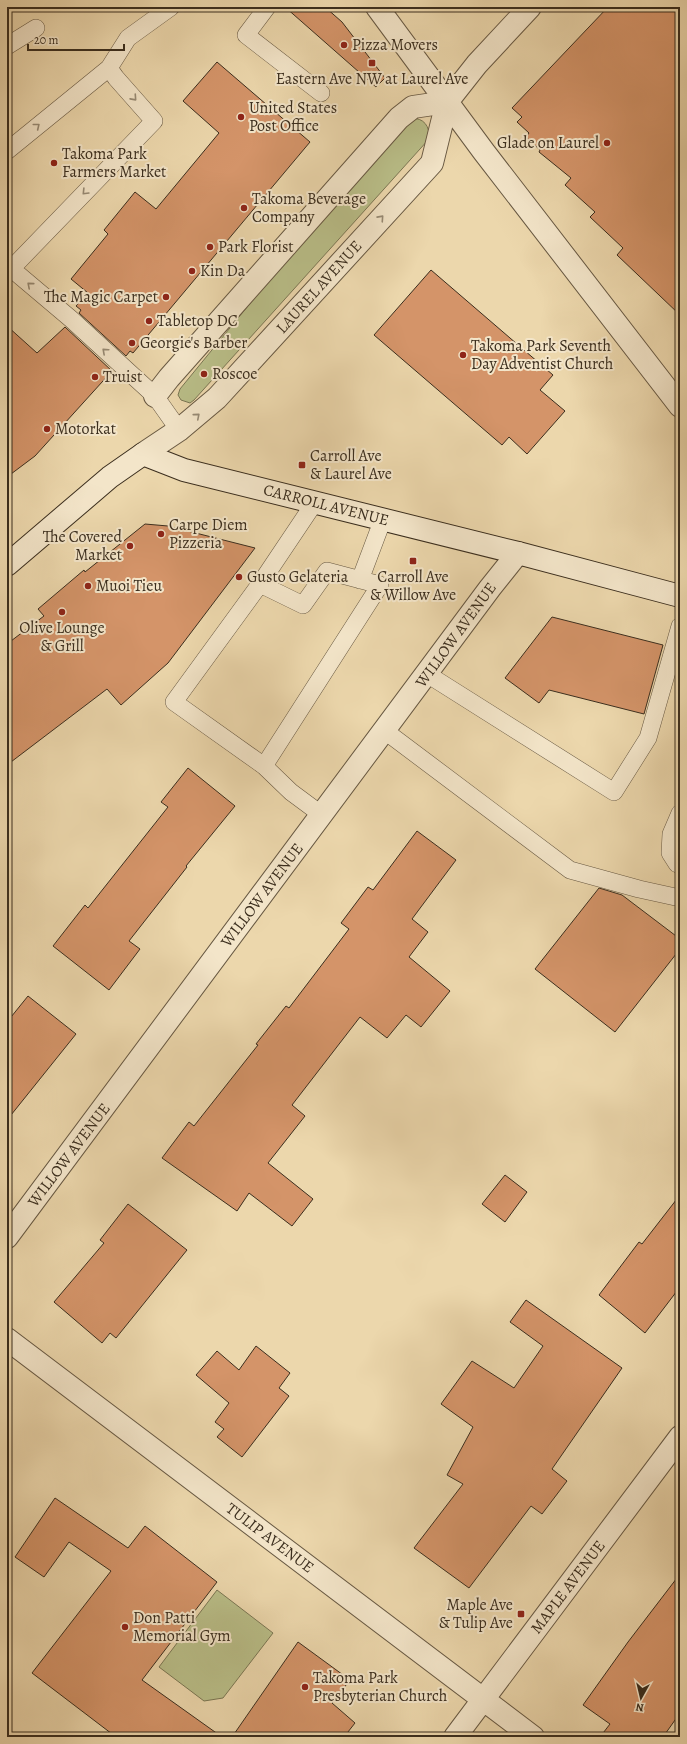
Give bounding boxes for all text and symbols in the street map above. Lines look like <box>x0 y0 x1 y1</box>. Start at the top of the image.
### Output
scale bar <box>28 26 124 52</box>
text: 20 m <box>34 32 58 48</box>
place label: Pizza Movers <box>352 34 438 56</box>
marker: Pizza Movers <box>339 40 349 50</box>
marker: Eastern Ave NW at Laurel Ave <box>367 58 377 68</box>
place label: Eastern Ave NW at Laurel Ave <box>276 68 468 90</box>
one-way arrow <box>129 93 136 101</box>
place label: United States Post Office <box>249 97 337 137</box>
marker: United States Post Office <box>236 112 246 122</box>
one-way arrow <box>33 124 40 131</box>
place label: Glade on Laurel <box>497 132 599 154</box>
marker: Glade on Laurel <box>602 138 612 148</box>
place label: Takoma Park Farmers Market <box>62 143 166 183</box>
marker: Takoma Park Farmers Market <box>49 158 59 168</box>
one-way arrow <box>82 187 90 195</box>
place label: Takoma Beverage Company <box>252 188 366 228</box>
marker: Takoma Beverage Company <box>239 203 249 213</box>
one-way arrow <box>377 215 384 223</box>
street label: LAUREL AVENUE <box>271 235 367 339</box>
place label: Park Florist <box>218 236 294 258</box>
marker: Park Florist <box>205 242 215 252</box>
place label: Kin Da <box>200 260 246 282</box>
marker: Kin Da <box>187 266 197 276</box>
one-way arrow <box>28 283 35 290</box>
place label: The Magic Carpet <box>44 286 158 308</box>
marker: The Magic Carpet <box>161 292 171 302</box>
place label: Tabletop DC <box>157 310 238 332</box>
marker: Tabletop DC <box>144 316 154 326</box>
place label: Georgie's Barber <box>140 332 248 354</box>
place label: Takoma Park Seventh Day Adventist Church <box>471 335 614 375</box>
marker: Georgie's Barber <box>127 338 137 348</box>
one-way arrow <box>102 348 110 356</box>
marker: Takoma Park Seventh Day Adventist Church <box>458 350 468 360</box>
place label: Roscoe <box>212 363 257 385</box>
place label: Truist <box>103 366 142 388</box>
marker: Roscoe <box>199 369 209 379</box>
marker: Truist <box>90 372 100 382</box>
one-way arrow <box>193 413 200 420</box>
place label: Motorkat <box>55 418 116 440</box>
marker: Motorkat <box>42 424 52 434</box>
place label: Carroll Ave & Laurel Ave <box>310 445 392 485</box>
marker: Carroll Ave & Laurel Ave <box>297 460 307 470</box>
street label: CARROLL AVENUE <box>261 479 391 531</box>
place label: Carpe Diem Pizzeria <box>169 514 248 554</box>
place label: The Covered Market <box>43 526 122 566</box>
marker: Carpe Diem Pizzeria <box>156 529 166 539</box>
marker: The Covered Market <box>125 541 135 551</box>
marker: Carroll Ave & Willow Ave <box>408 556 418 566</box>
place label: Gusto Gelateria <box>247 566 349 588</box>
place label: Carroll Ave & Willow Ave <box>370 566 456 606</box>
marker: Gusto Gelateria <box>234 572 244 582</box>
place label: Muoi Tieu <box>96 575 162 597</box>
street label: WILLOW AVENUE <box>410 578 502 693</box>
marker: Muoi Tieu <box>83 581 93 591</box>
marker: Olive Lounge & Grill <box>57 607 67 617</box>
place label: Olive Lounge & Grill <box>19 617 105 657</box>
street label: WILLOW AVENUE <box>215 838 308 952</box>
street label: WILLOW AVENUE <box>22 1098 115 1212</box>
street label: TULIP AVENUE <box>221 1498 319 1578</box>
street label: MAPLE AVENUE <box>526 1536 610 1638</box>
place label: Maple Ave & Tulip Ave <box>439 1594 513 1634</box>
place label: Don Patti Memorial Gym <box>133 1607 231 1647</box>
marker: Maple Ave & Tulip Ave <box>516 1609 526 1619</box>
marker: Don Patti Memorial Gym <box>120 1622 130 1632</box>
place label: Takoma Park Presbyterian Church <box>313 1667 448 1707</box>
north arrow <box>621 1678 661 1718</box>
marker: Takoma Park Presbyterian Church <box>300 1682 310 1692</box>
text: N <box>635 1699 645 1715</box>

